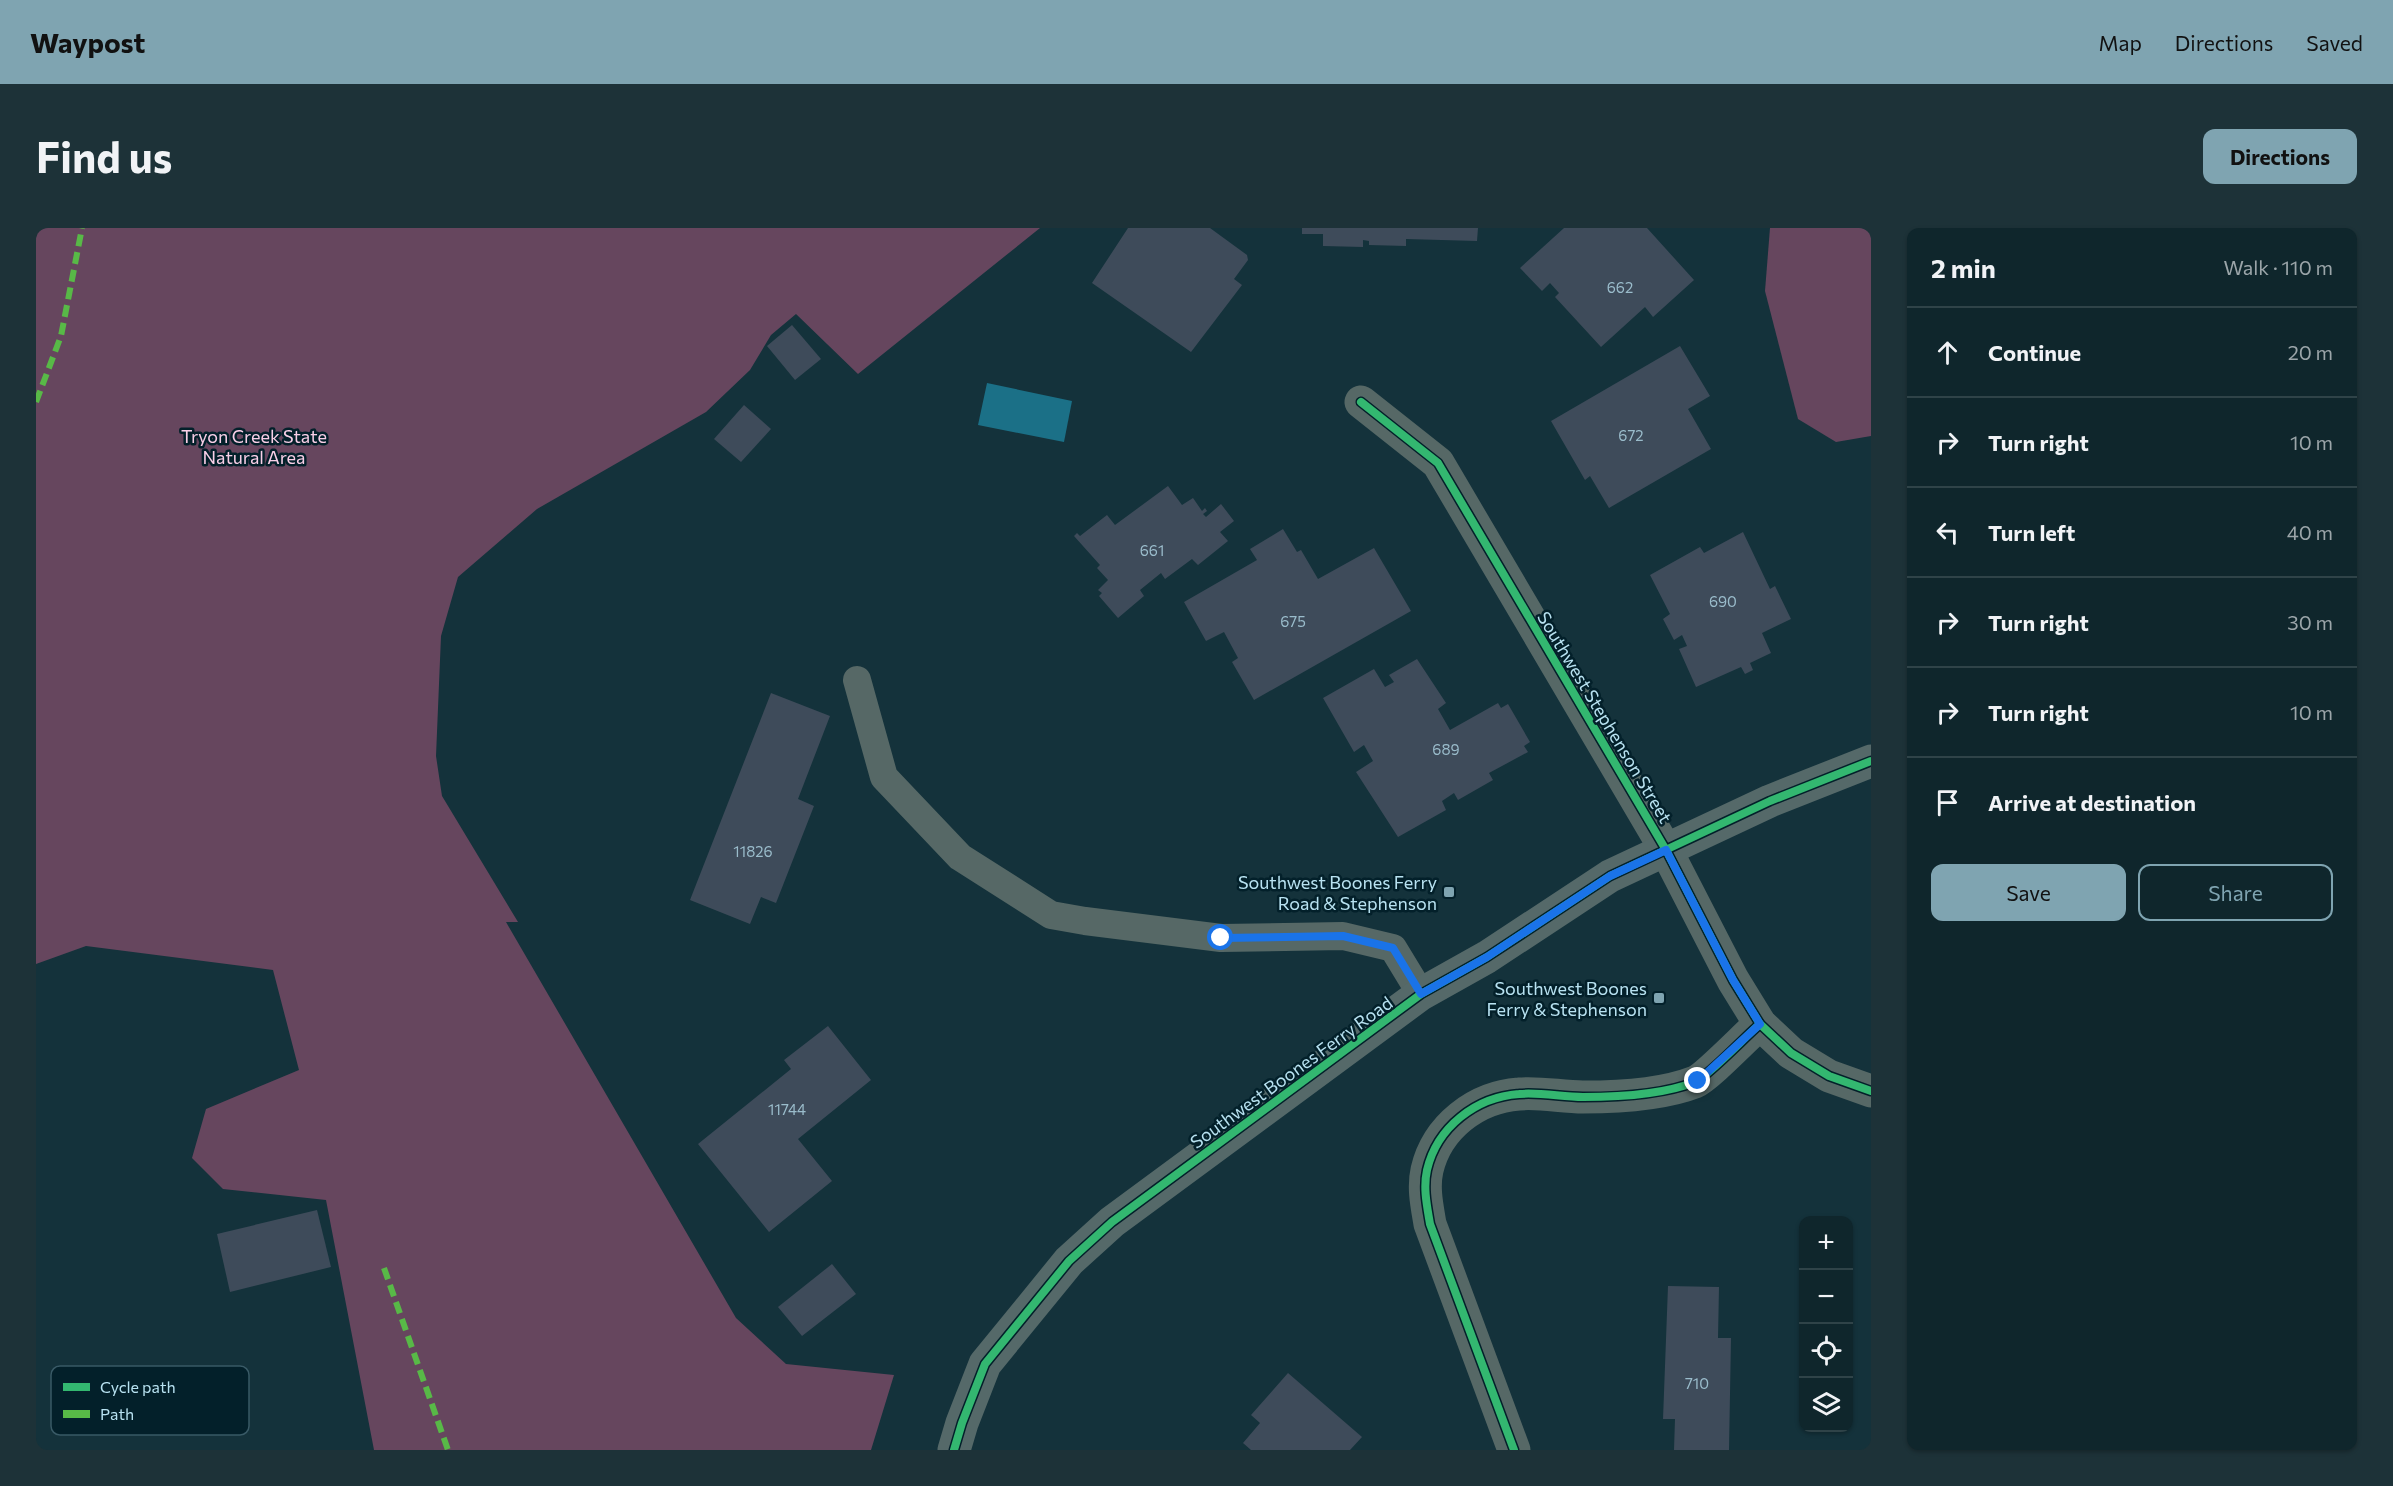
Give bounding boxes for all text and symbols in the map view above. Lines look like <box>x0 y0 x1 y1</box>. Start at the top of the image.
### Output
text: Waypost <box>30 25 145 59</box>
text: Map <box>2099 30 2142 55</box>
text: Directions <box>2175 30 2273 55</box>
text: Saved <box>2306 30 2363 55</box>
button: Directions <box>2203 129 2357 184</box>
text: Find us <box>36 130 172 182</box>
text: 2 min <box>1931 252 1996 283</box>
text: Walk · 110 m <box>2223 255 2333 279</box>
house number: 662 <box>1607 278 1633 296</box>
icon: ahead <box>1931 336 1964 369</box>
text: Continue <box>1988 339 2081 366</box>
text: 20 m <box>2288 340 2333 364</box>
park label: Tryon Creek State Natural Area <box>181 425 327 468</box>
house number: 672 <box>1618 426 1644 444</box>
icon: right <box>1931 426 1964 459</box>
text: Turn right <box>1988 429 2089 456</box>
text: 10 m <box>2290 430 2333 454</box>
icon: left <box>1931 516 1964 549</box>
text: Turn left <box>1988 519 2075 546</box>
text: 40 m <box>2287 520 2333 544</box>
house number: 661 <box>1140 541 1164 559</box>
house number: 690 <box>1709 592 1737 610</box>
icon: right <box>1931 606 1964 639</box>
street label: Southwest Stephenson Street <box>1533 607 1677 827</box>
text: Turn right <box>1988 609 2089 636</box>
text: 30 m <box>2287 610 2333 634</box>
house number: 675 <box>1280 612 1306 630</box>
icon: right <box>1931 696 1964 729</box>
text: Turn right <box>1988 699 2089 726</box>
text: 10 m <box>2290 700 2333 724</box>
house number: 689 <box>1432 740 1460 758</box>
icon: arrive <box>1931 786 1964 819</box>
text: Arrive at destination <box>1988 789 2196 816</box>
house number: 11826 <box>733 842 773 860</box>
button: Save <box>1931 864 2126 921</box>
button: Share <box>2138 864 2333 921</box>
place label: Southwest Boones Ferry Road & Stephenson <box>1238 871 1437 914</box>
marker: Southwest Boones Ferry Road & Stephenson <box>1442 885 1456 899</box>
route start <box>1207 924 1233 950</box>
place label: Southwest Boones Ferry & Stephenson <box>1487 977 1647 1020</box>
street label: Southwest Boones Ferry Road <box>1186 991 1396 1153</box>
marker: Southwest Boones Ferry & Stephenson <box>1652 991 1666 1005</box>
route end <box>1684 1067 1710 1093</box>
house number: 11744 <box>768 1100 806 1118</box>
map controls <box>1799 1216 1853 1432</box>
button: + <box>1799 1216 1853 1270</box>
button: − <box>1799 1270 1853 1324</box>
button: locate <box>1799 1324 1853 1378</box>
legend <box>51 1366 249 1435</box>
house number: 710 <box>1685 1374 1709 1392</box>
text: Cycle path <box>100 1377 176 1396</box>
button: layers <box>1799 1378 1853 1432</box>
text: Path <box>100 1404 134 1423</box>

